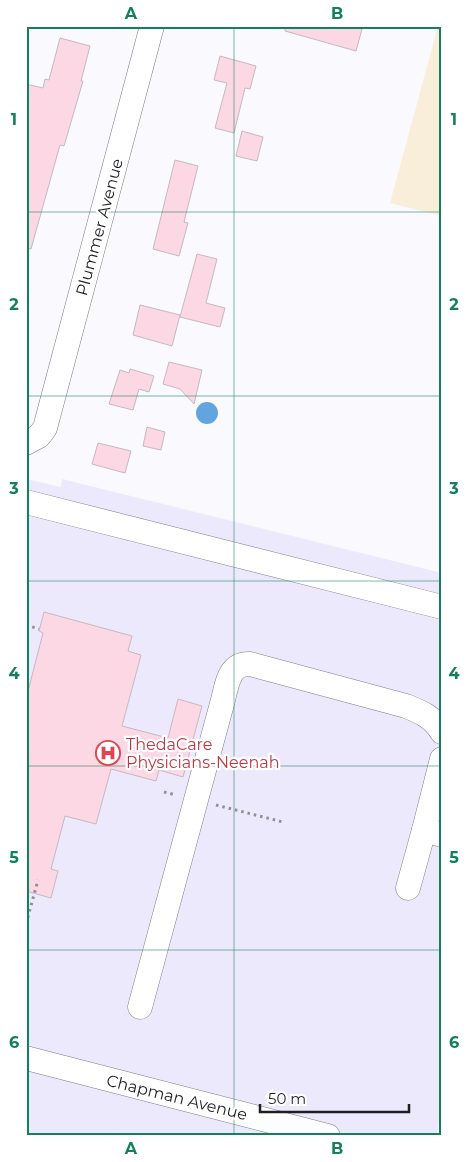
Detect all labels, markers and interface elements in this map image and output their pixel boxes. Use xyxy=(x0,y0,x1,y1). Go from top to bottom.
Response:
text: A xyxy=(124,4,138,23)
text: B xyxy=(331,4,343,23)
text: 1 xyxy=(11,110,17,129)
text: 1 xyxy=(451,110,457,129)
street label: Plummer Avenue xyxy=(72,156,127,298)
text: 2 xyxy=(9,295,19,314)
text: 2 xyxy=(449,295,459,314)
text: 3 xyxy=(8,479,19,498)
text: 3 xyxy=(448,479,459,498)
text: 4 xyxy=(8,664,20,683)
text: 4 xyxy=(448,664,460,683)
place label: ThedaCare Physicians-Neenah xyxy=(126,735,279,772)
hospital icon: ThedaCare Physicians-Neenah xyxy=(95,740,121,766)
text: 5 xyxy=(9,848,19,867)
text: 5 xyxy=(449,848,459,867)
text: 6 xyxy=(9,1033,19,1052)
text: 6 xyxy=(449,1033,459,1052)
street label: Chapman Avenue xyxy=(105,1071,249,1124)
scale bar xyxy=(260,1082,409,1114)
text: 50 m xyxy=(268,1089,306,1108)
text: A xyxy=(124,1139,138,1158)
text: B xyxy=(331,1139,343,1158)

